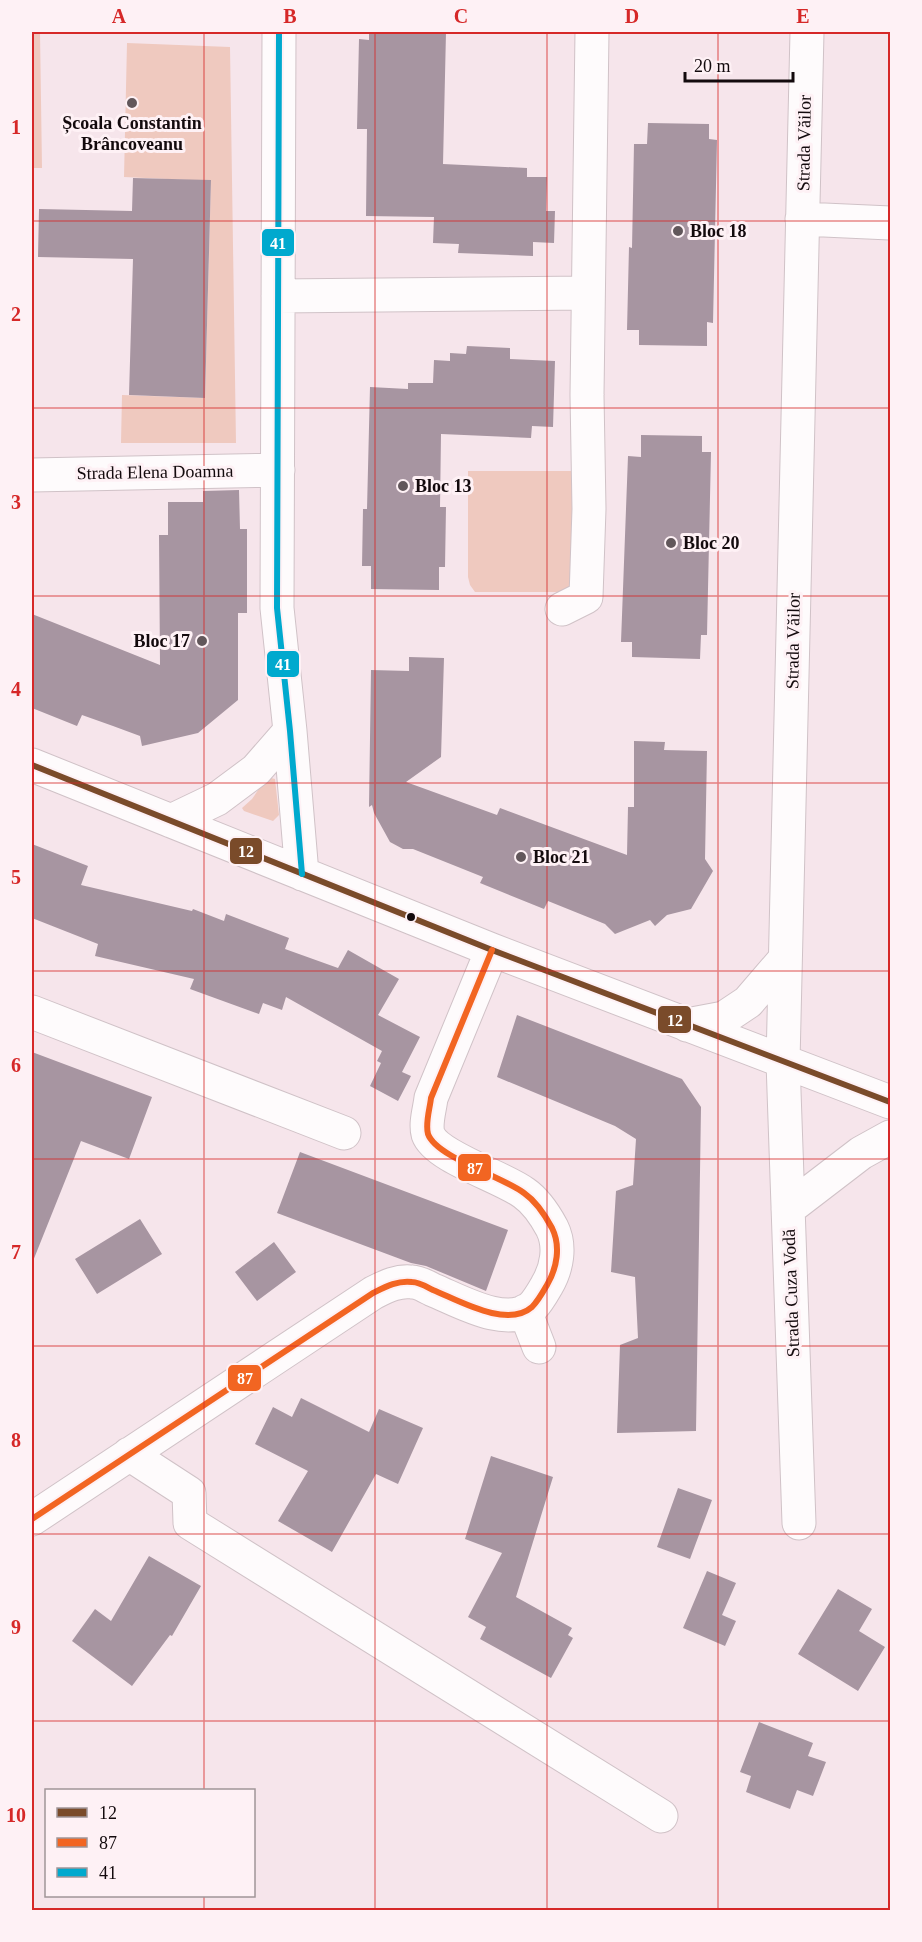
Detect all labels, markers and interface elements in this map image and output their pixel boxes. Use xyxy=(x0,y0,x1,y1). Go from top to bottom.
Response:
text: A xyxy=(112,5,127,27)
text: B xyxy=(283,5,297,27)
text: C xyxy=(454,5,468,27)
text: D xyxy=(625,5,639,27)
text: E xyxy=(796,5,810,27)
scale bar xyxy=(685,45,793,83)
text: 20 m xyxy=(694,56,731,76)
street label: Strada Văilor xyxy=(793,95,815,191)
marker: Școala Constantin Brâncoveanu xyxy=(125,96,139,110)
place label: Școala Constantin Brâncoveanu xyxy=(62,113,202,154)
text: 1 xyxy=(11,116,21,138)
place label: Bloc 18 xyxy=(690,221,747,241)
marker: Bloc 18 xyxy=(671,224,685,238)
line badge: 41 xyxy=(261,228,295,257)
text: 41 xyxy=(270,235,286,252)
text: 2 xyxy=(11,303,21,325)
street label: Strada Elena Doamna xyxy=(76,461,234,483)
place label: Bloc 13 xyxy=(415,476,472,496)
marker: Bloc 13 xyxy=(396,479,410,493)
text: 3 xyxy=(11,491,21,513)
place label: Bloc 20 xyxy=(683,533,740,553)
marker: Bloc 20 xyxy=(664,536,678,550)
street label: Strada Văilor xyxy=(782,593,804,689)
place label: Bloc 17 xyxy=(134,631,190,651)
marker: Bloc 17 xyxy=(195,634,209,648)
line badge: 41 xyxy=(266,650,300,678)
text: 41 xyxy=(275,656,291,673)
text: 4 xyxy=(11,678,21,700)
line badge: 12 xyxy=(229,837,263,865)
text: 12 xyxy=(238,843,254,860)
place label: Bloc 21 xyxy=(533,847,590,867)
marker: Bloc 21 xyxy=(514,850,528,864)
text: 5 xyxy=(11,866,21,888)
unlabelled marker xyxy=(405,911,417,923)
line badge: 12 xyxy=(657,1005,692,1034)
text: 12 xyxy=(667,1012,683,1029)
text: 6 xyxy=(11,1054,21,1076)
line badge: 87 xyxy=(457,1153,492,1182)
text: 87 xyxy=(467,1160,483,1177)
street label: Strada Cuza Vodă xyxy=(779,1229,803,1357)
text: 7 xyxy=(11,1241,21,1263)
line badge: 87 xyxy=(227,1364,262,1392)
text: 87 xyxy=(237,1370,253,1387)
text: 8 xyxy=(11,1429,21,1451)
text: 9 xyxy=(11,1616,21,1638)
legend xyxy=(45,1789,255,1897)
text: 12 xyxy=(99,1803,117,1823)
text: 10 xyxy=(6,1804,26,1826)
text: 87 xyxy=(99,1833,117,1853)
text: 41 xyxy=(99,1863,117,1883)

